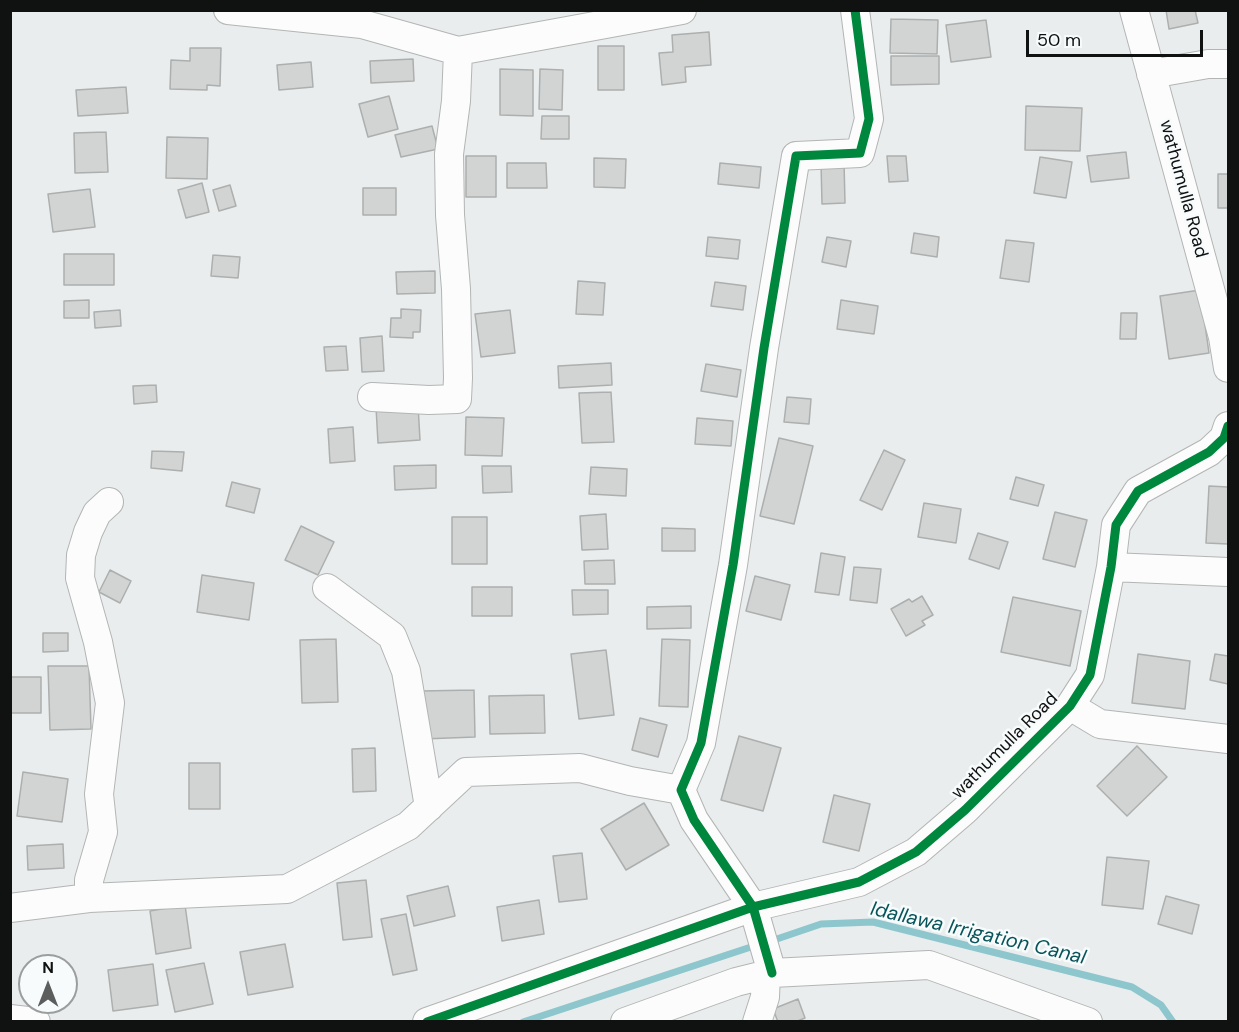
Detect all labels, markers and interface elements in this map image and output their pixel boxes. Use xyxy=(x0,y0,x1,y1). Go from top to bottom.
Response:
scale bar xyxy=(1029,18,1206,56)
text: 50 m xyxy=(1037,28,1081,52)
street label: wathumulla Road xyxy=(1154,118,1212,260)
street label: wathumulla Road xyxy=(947,688,1063,804)
water label: Idallawa Irrigation Canal xyxy=(868,898,1088,970)
north arrow xyxy=(18,954,78,1014)
text: N xyxy=(42,957,54,978)

